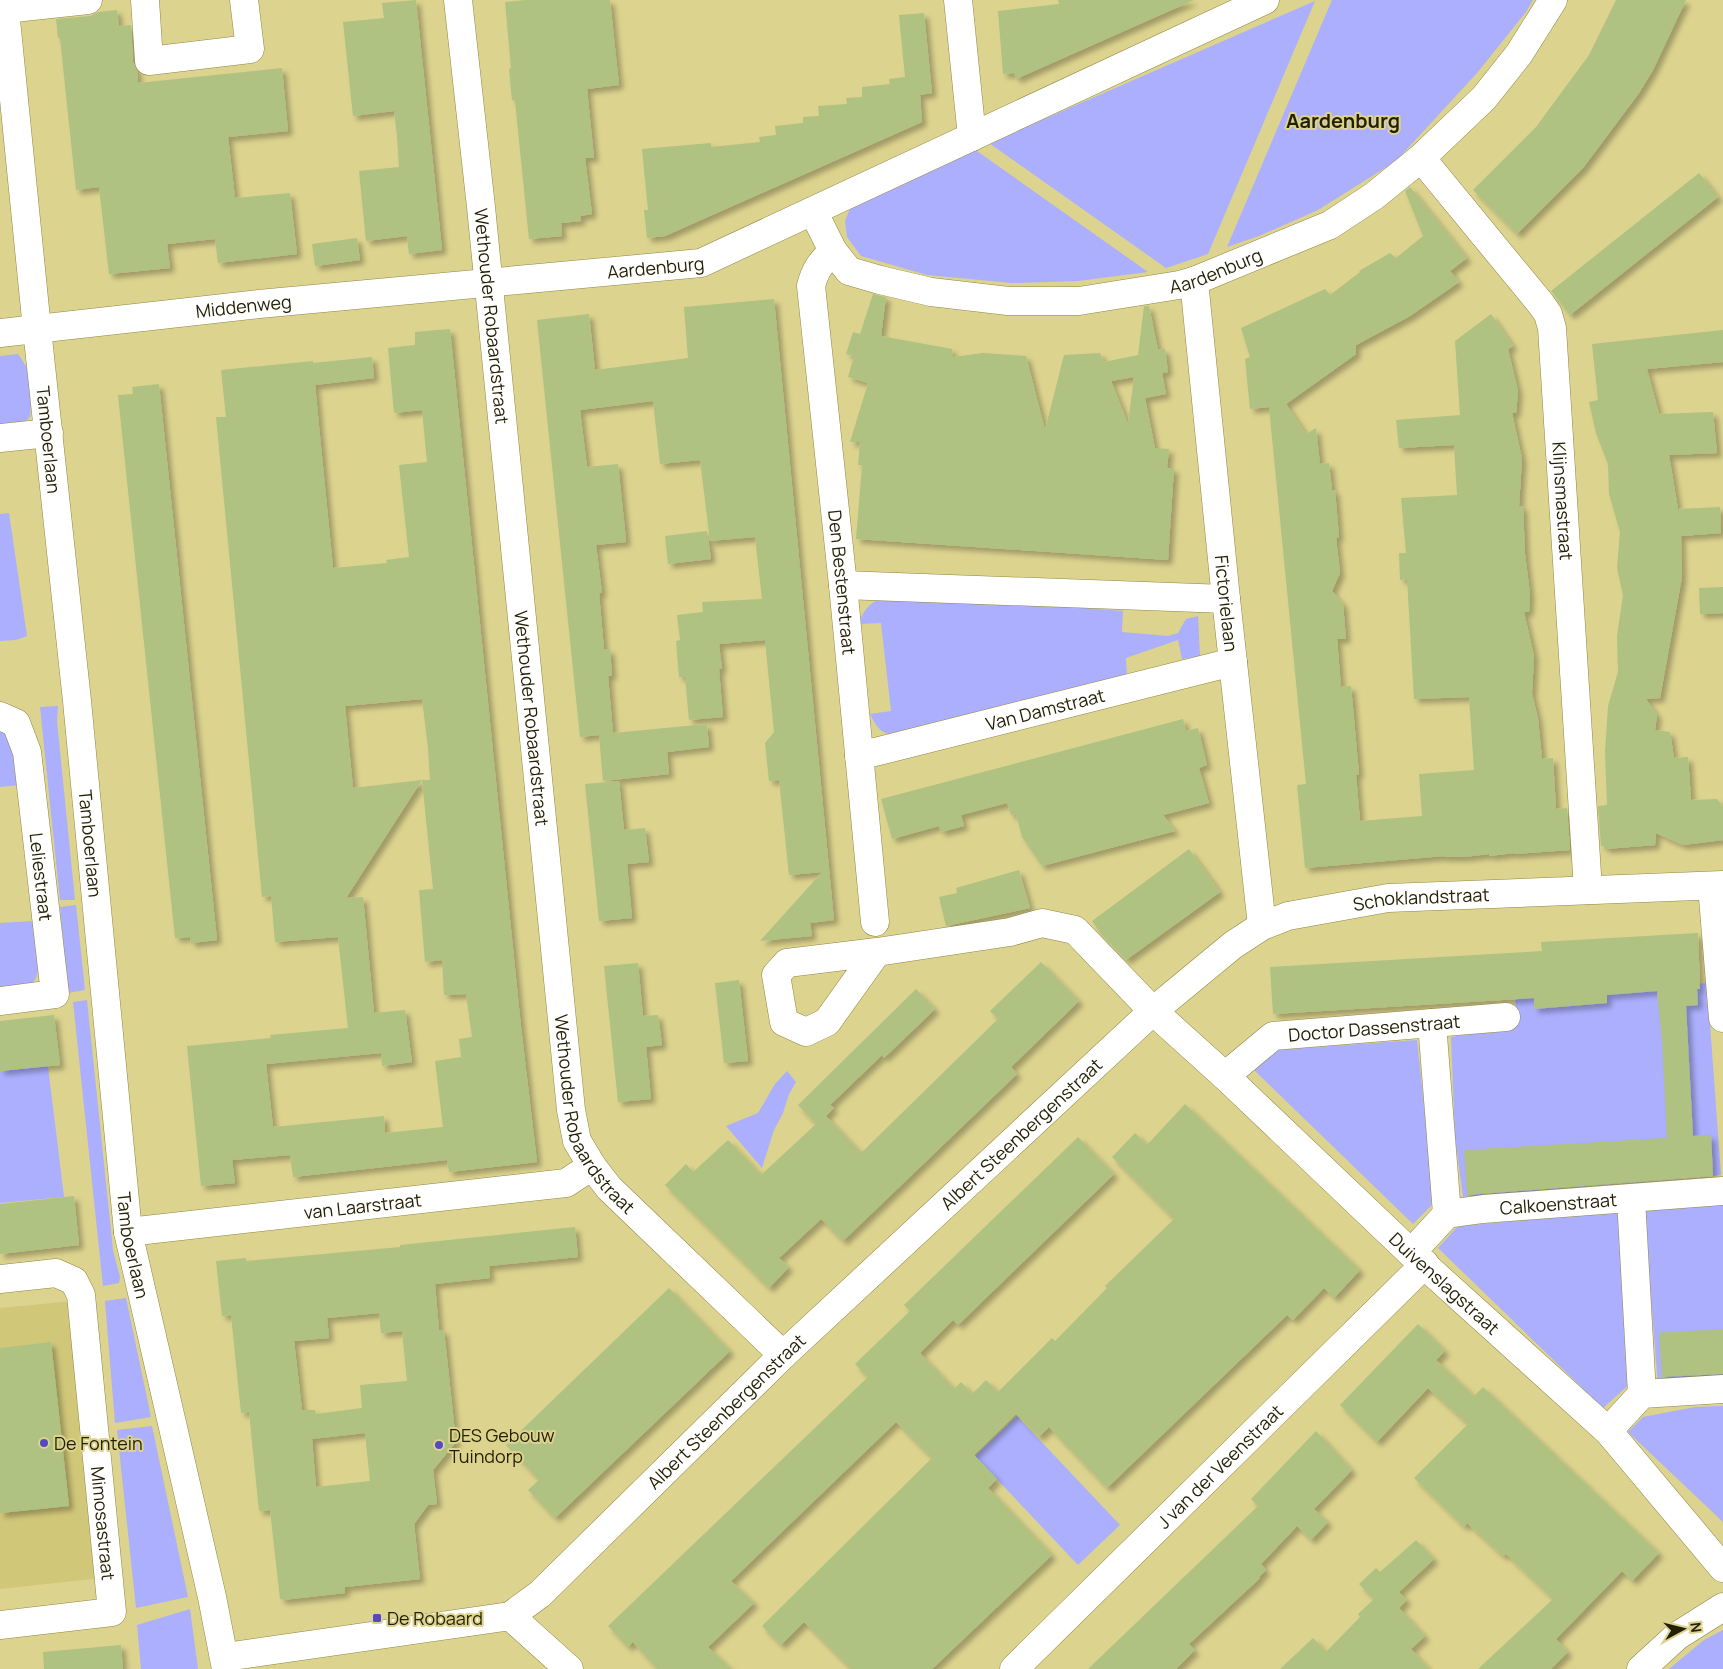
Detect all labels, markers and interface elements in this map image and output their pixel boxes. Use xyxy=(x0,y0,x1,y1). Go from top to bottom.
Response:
district label: Aardenburg xyxy=(1286,107,1400,134)
street label: Wethouder Robaardstraat xyxy=(469,207,515,425)
street label: Aardenburg xyxy=(1168,242,1266,298)
street label: Aardenburg xyxy=(606,251,705,284)
street label: Middenweg xyxy=(194,289,293,323)
street label: Tamboerlaan xyxy=(31,385,67,495)
street label: Klijnsmastraat xyxy=(1547,441,1579,561)
street label: Den Bestenstraat xyxy=(823,509,862,656)
street label: Fictorielaan xyxy=(1210,554,1244,653)
street label: Wethouder Robaardstraat xyxy=(509,609,555,827)
street label: Van Damstraat xyxy=(983,683,1107,736)
street label: Tamboerlaan xyxy=(74,789,108,898)
street label: Leliestraat xyxy=(24,831,58,922)
street label: Schoklandstraat xyxy=(1351,882,1490,916)
street label: Doctor Dassenstraat xyxy=(1287,1009,1461,1047)
street label: Wethouder Robaardstraat xyxy=(550,1013,640,1219)
street label: Albert Steenbergenstraat xyxy=(935,1053,1107,1215)
street label: van Laarstraat xyxy=(302,1187,423,1224)
street label: Calkoenstraat xyxy=(1499,1187,1618,1220)
street label: Tamboerlaan xyxy=(112,1191,155,1301)
street label: Duivenslagstraat xyxy=(1384,1227,1505,1340)
street label: Albert Steenbergenstraat xyxy=(642,1328,810,1494)
street label: J van der Veenstraat xyxy=(1152,1399,1288,1533)
place label: DES Gebouw Tuindorp xyxy=(449,1423,555,1468)
place label: De Fontein xyxy=(54,1431,143,1455)
marker: De Fontein xyxy=(38,1437,50,1449)
marker: DES Gebouw Tuindorp xyxy=(433,1439,445,1451)
street label: Mimosastraat xyxy=(86,1465,121,1581)
north arrow xyxy=(1658,1604,1708,1654)
place label: De Robaard xyxy=(387,1606,483,1630)
marker: De Robaard xyxy=(371,1612,383,1624)
text: N xyxy=(1686,1621,1706,1634)

